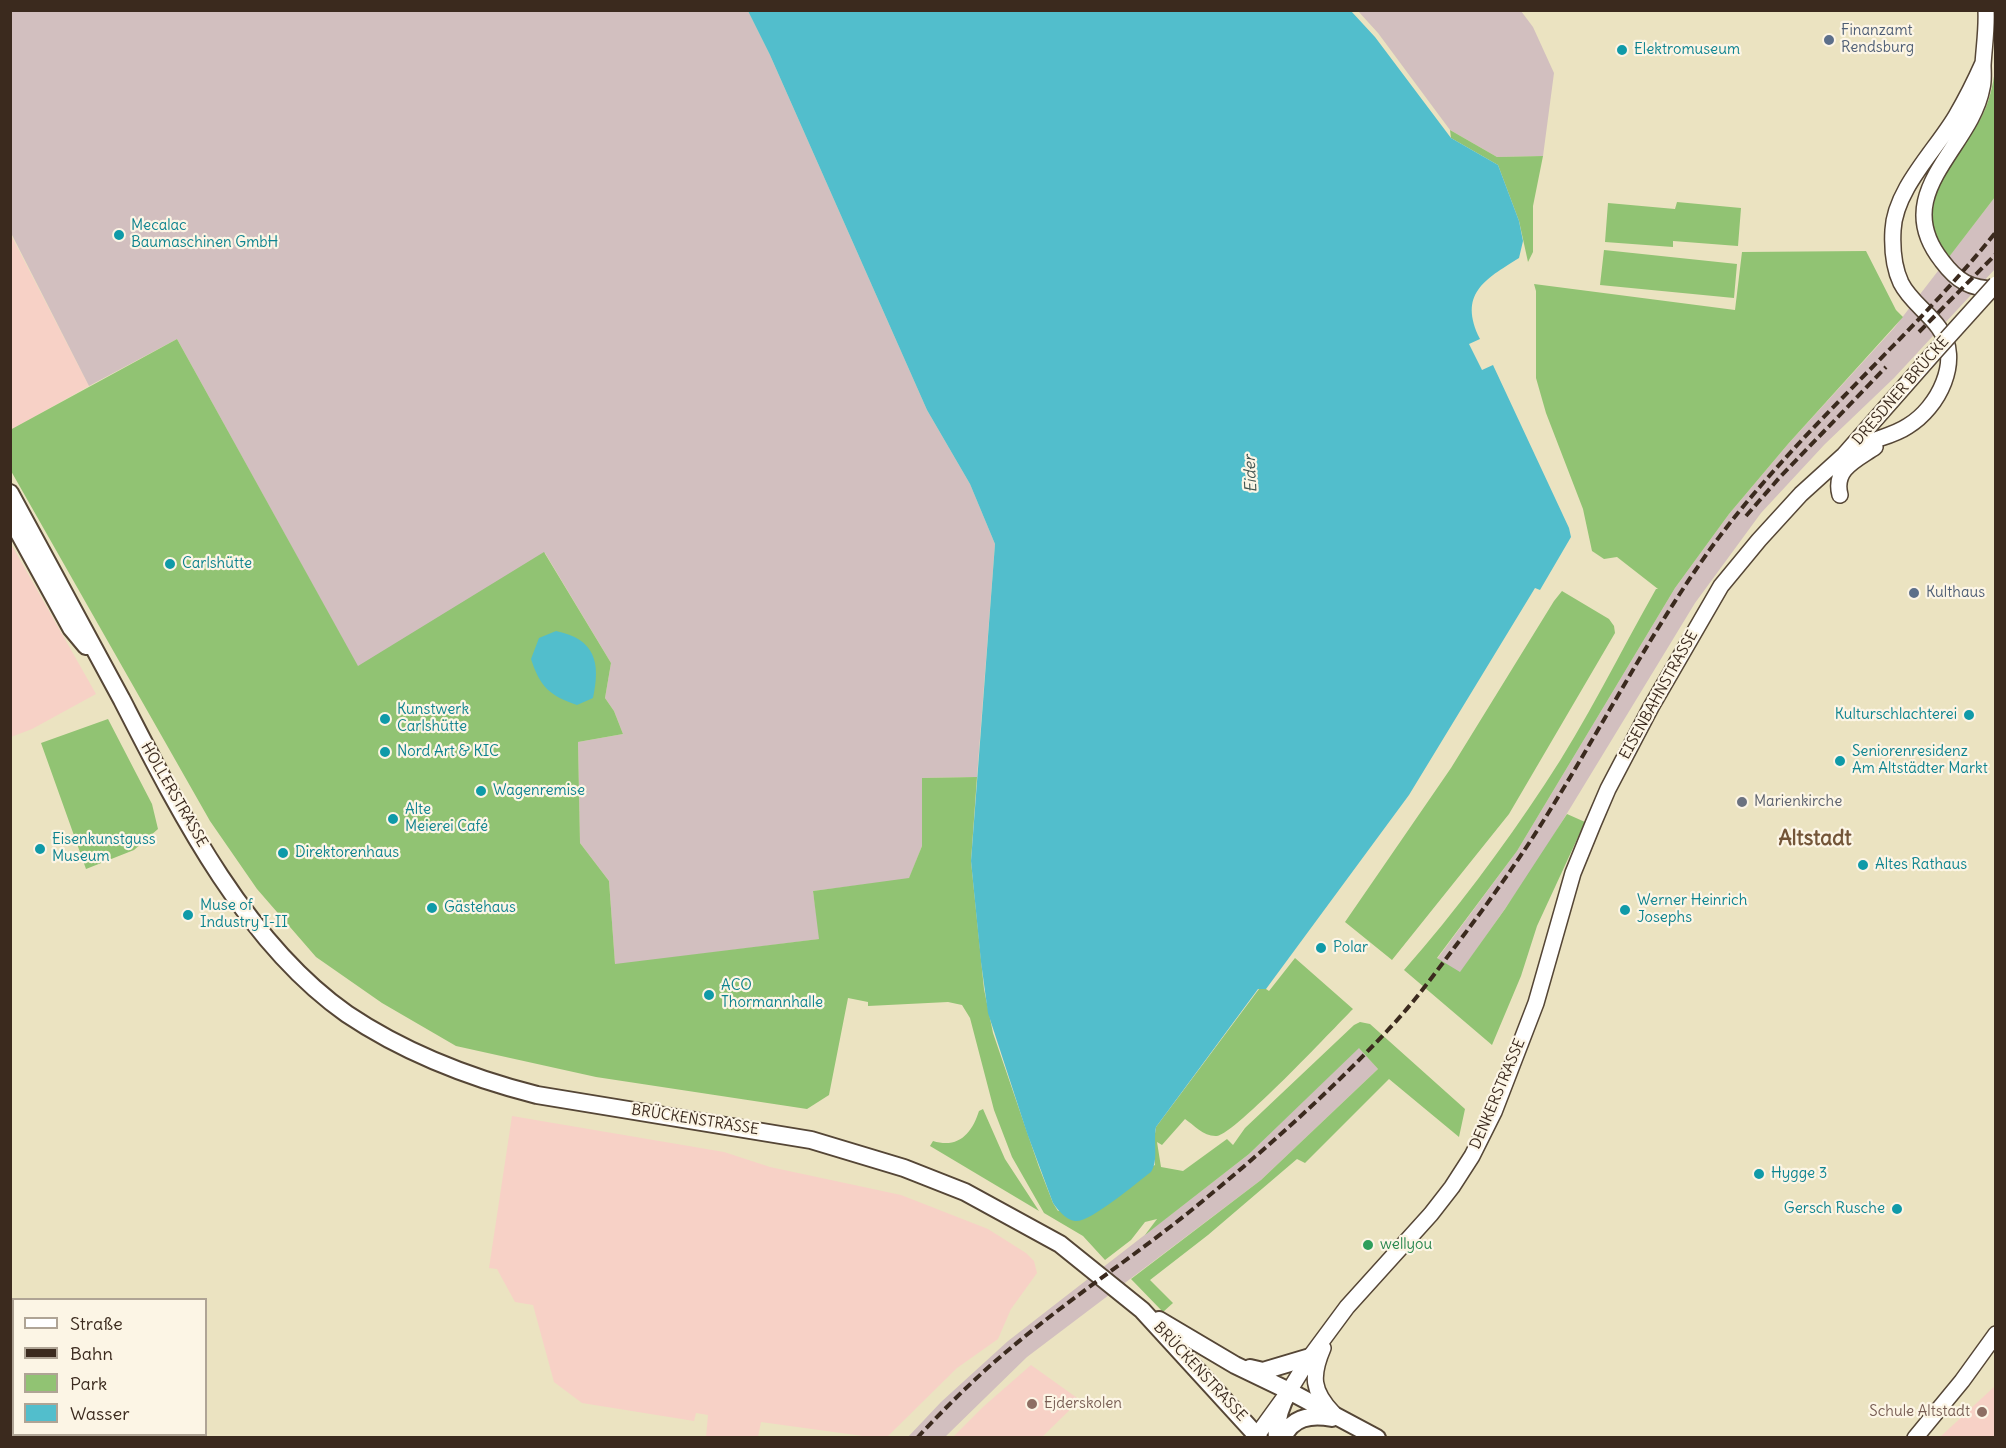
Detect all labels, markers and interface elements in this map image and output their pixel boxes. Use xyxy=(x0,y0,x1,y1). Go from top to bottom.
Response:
place label: Finanzamt Rendsburg xyxy=(1841,22,1914,57)
marker: Finanzamt Rendsburg xyxy=(1822,33,1836,47)
place label: Elektromuseum xyxy=(1634,41,1740,59)
marker: Elektromuseum xyxy=(1615,43,1629,57)
place label: Mecalac Baumaschinen GmbH xyxy=(131,217,278,252)
marker: Mecalac Baumaschinen GmbH xyxy=(112,228,126,242)
street label: DRESDNER BRÜCKE xyxy=(1849,333,1953,449)
water label: Eider xyxy=(1240,455,1262,493)
place label: Carlshütte xyxy=(182,555,252,573)
marker: Carlshütte xyxy=(163,557,177,571)
place label: Kulthaus xyxy=(1926,584,1985,602)
marker: Kulthaus xyxy=(1907,586,1921,600)
street label: EISENBAHNSTRASSE xyxy=(1616,628,1702,762)
place label: Kunstwerk Carlshütte xyxy=(397,701,469,736)
place label: Kulturschlachterei xyxy=(1835,706,1957,724)
marker: Kulturschlachterei xyxy=(1962,708,1976,722)
marker: Kunstwerk Carlshütte xyxy=(378,712,392,726)
street label: HOLLERSTRASSE xyxy=(137,739,211,851)
place label: Nord Art & KIC xyxy=(397,743,499,761)
place label: Seniorenresidenz Am Altstädter Markt xyxy=(1852,743,1988,778)
marker: Nord Art & KIC xyxy=(378,745,392,759)
marker: Seniorenresidenz Am Altstädter Markt xyxy=(1833,754,1847,768)
place label: Wagenremise xyxy=(493,782,585,800)
marker: Wagenremise xyxy=(474,784,488,798)
place label: Marienkirche xyxy=(1754,793,1842,811)
marker: Marienkirche xyxy=(1735,795,1749,809)
place label: Alte Meierei Café xyxy=(405,801,488,836)
marker: Alte Meierei Café xyxy=(386,812,400,826)
district label: Altstadt xyxy=(1778,826,1852,852)
place label: Eisenkunstguss Museum xyxy=(52,831,156,866)
marker: Eisenkunstguss Museum xyxy=(33,842,47,856)
place label: Direktorenhaus xyxy=(295,844,399,862)
marker: Direktorenhaus xyxy=(276,846,290,860)
place label: Altes Rathaus xyxy=(1875,856,1967,874)
marker: Altes Rathaus xyxy=(1856,858,1870,872)
place label: Werner Heinrich Josephs xyxy=(1637,892,1747,927)
place label: Muse of Industry I-II xyxy=(200,897,288,932)
place label: Gästehaus xyxy=(444,899,516,917)
marker: Gästehaus xyxy=(425,901,439,915)
marker: Werner Heinrich Josephs xyxy=(1618,903,1632,917)
marker: Muse of Industry I-II xyxy=(181,908,195,922)
place label: Polar xyxy=(1333,939,1368,957)
marker: Polar xyxy=(1314,941,1328,955)
place label: ACO Thormannhalle xyxy=(721,977,823,1012)
marker: ACO Thormannhalle xyxy=(702,988,716,1002)
street label: DENKERSTRASSE xyxy=(1467,1036,1529,1152)
street label: BRÜCKENSTRASSE xyxy=(630,1101,760,1139)
place label: Hygge 3 xyxy=(1771,1165,1827,1183)
marker: Hygge 3 xyxy=(1752,1167,1766,1181)
place label: Gersch Rusche xyxy=(1784,1200,1885,1218)
marker: Gersch Rusche xyxy=(1890,1202,1904,1216)
place label: wellyou xyxy=(1380,1236,1432,1254)
marker: wellyou xyxy=(1361,1238,1375,1252)
legend xyxy=(12,1298,207,1436)
text: Straße xyxy=(70,1312,123,1335)
street label: BRÜCKENSTRASSE xyxy=(1150,1319,1250,1425)
text: Bahn xyxy=(70,1342,113,1365)
text: Park xyxy=(70,1372,107,1395)
place label: Ejderskolen xyxy=(1044,1395,1122,1413)
marker: Ejderskolen xyxy=(1025,1397,1039,1411)
text: Wasser xyxy=(70,1402,129,1425)
place label: Schule Altstadt xyxy=(1869,1403,1970,1421)
marker: Schule Altstadt xyxy=(1975,1405,1989,1419)

